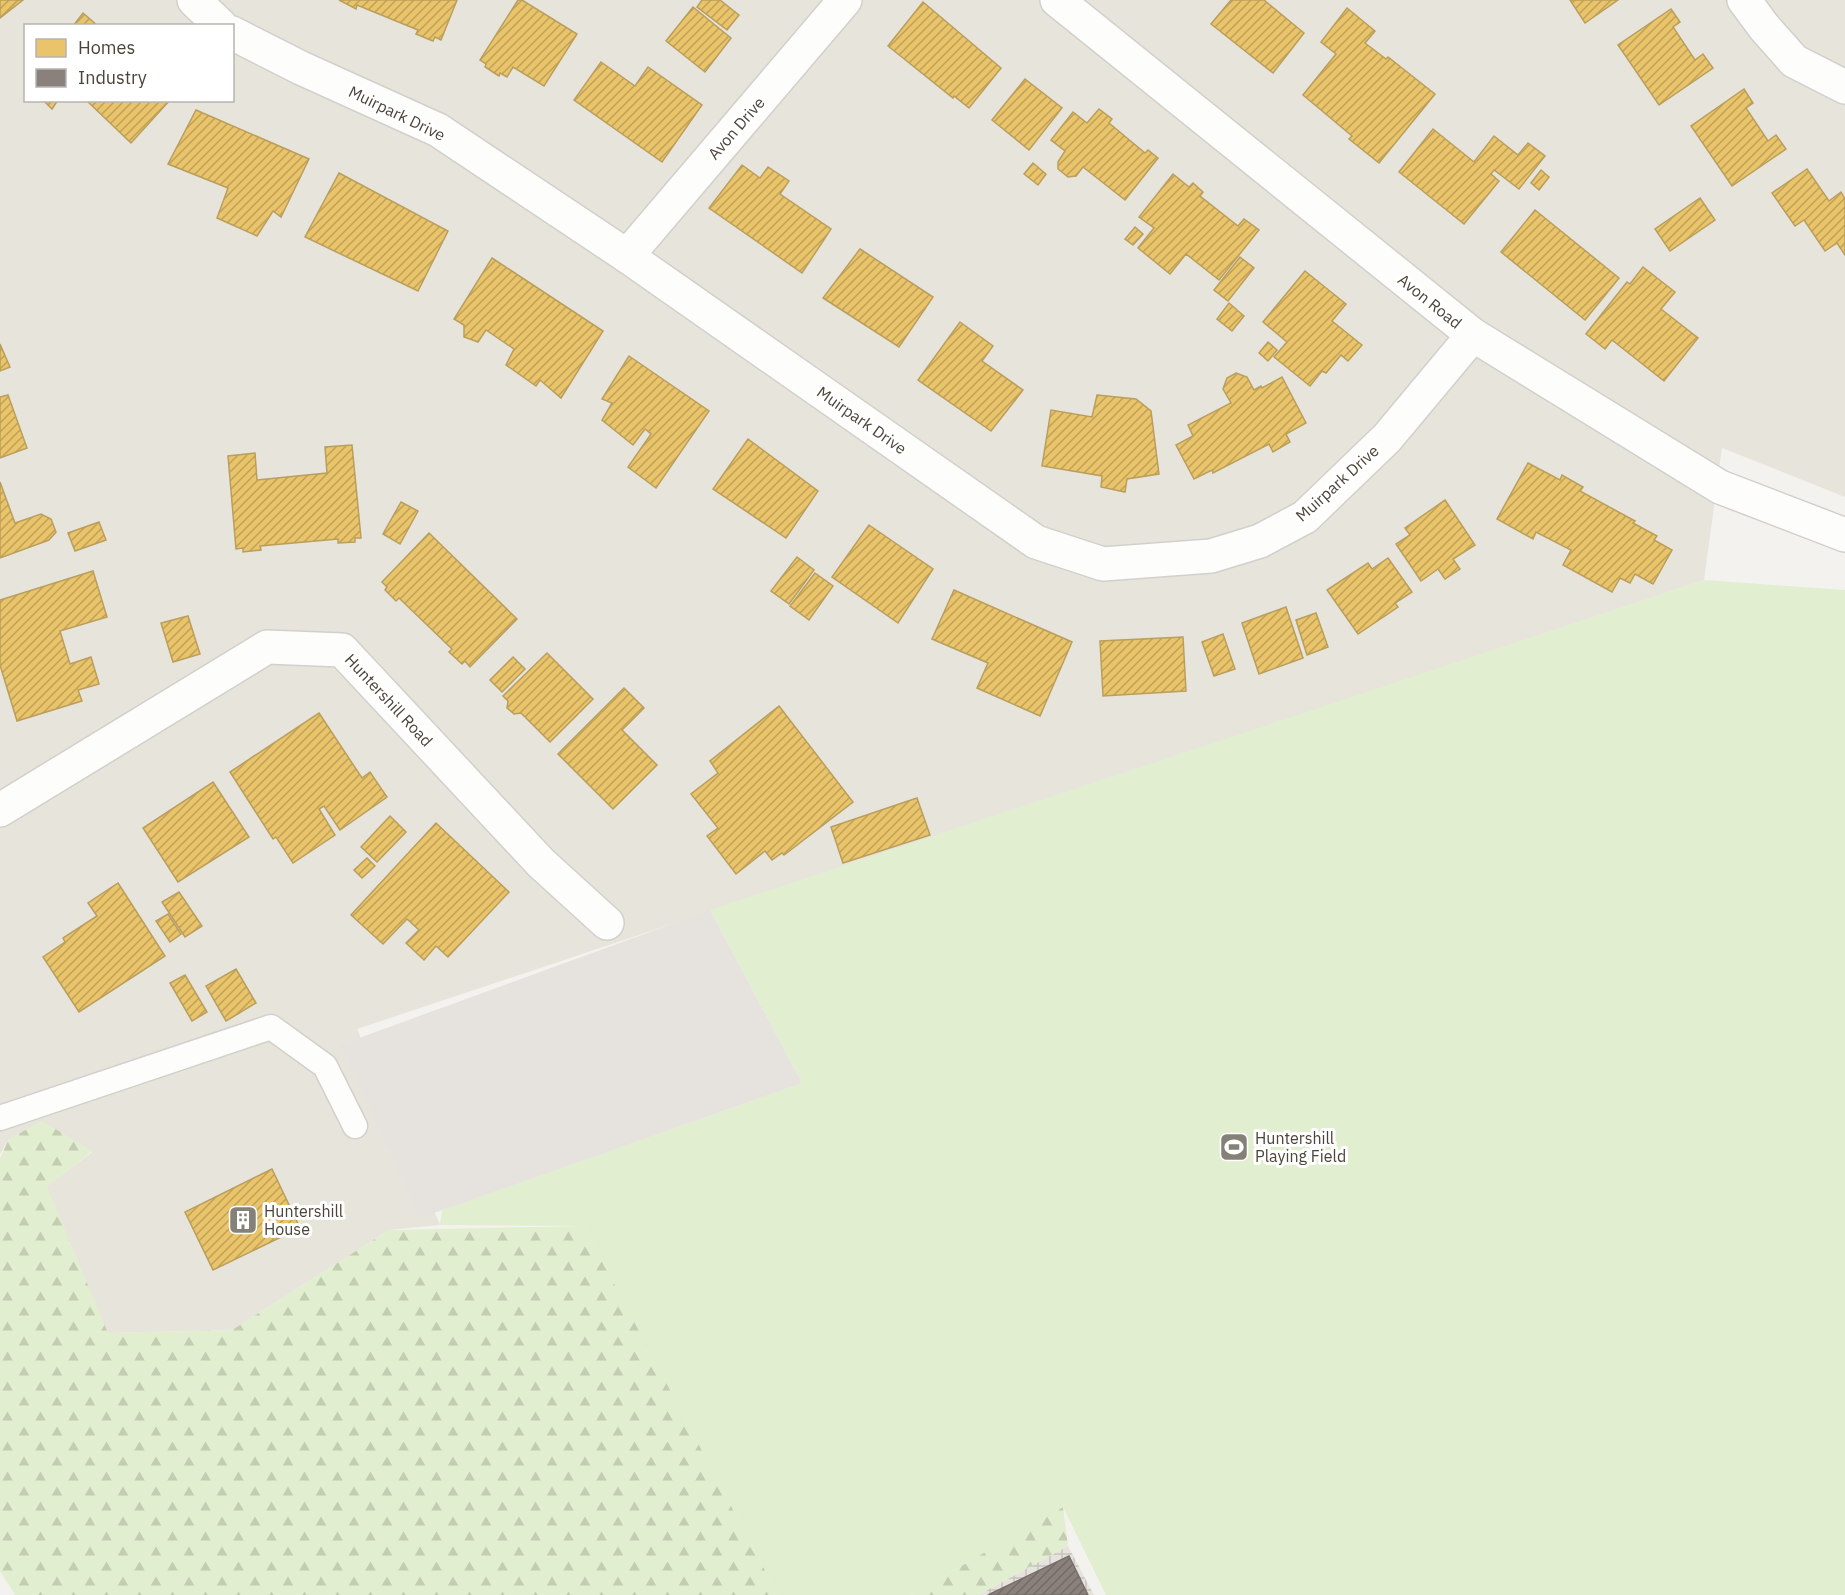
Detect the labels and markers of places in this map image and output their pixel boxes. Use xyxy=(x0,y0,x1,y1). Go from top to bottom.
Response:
place label: Huntershill Playing Field xyxy=(1255,1128,1346,1166)
sports icon: Huntershill Playing Field xyxy=(1218,1131,1250,1163)
place label: Huntershill House xyxy=(264,1201,343,1239)
building icon: Huntershill House xyxy=(227,1204,259,1236)

